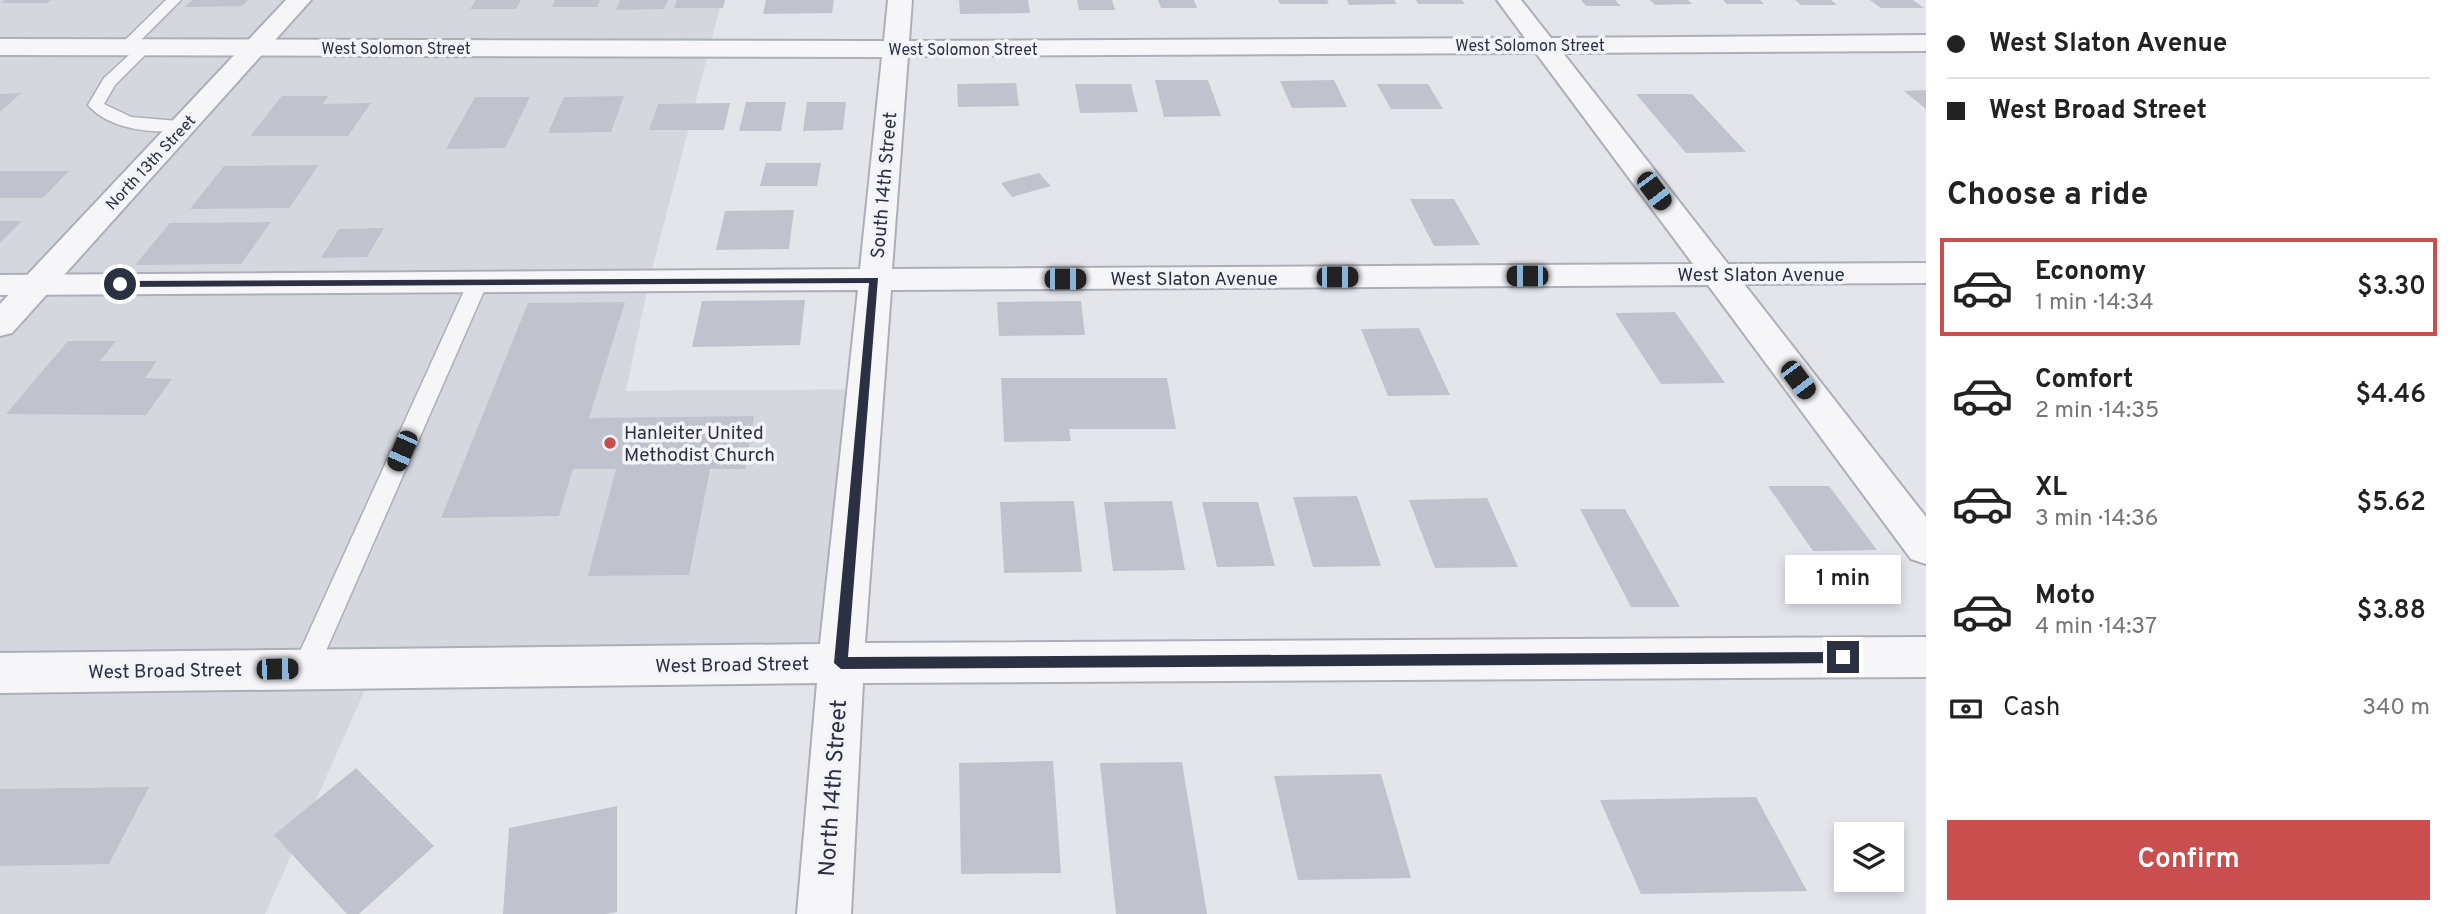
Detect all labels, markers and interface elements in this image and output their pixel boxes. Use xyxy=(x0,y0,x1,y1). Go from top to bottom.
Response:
text: West Slaton Avenue xyxy=(1989,28,2227,61)
street label: West Solomon Street xyxy=(1455,37,1605,57)
street label: West Solomon Street xyxy=(321,40,471,60)
street label: West Solomon Street xyxy=(888,41,1038,61)
text: West Broad Street xyxy=(1989,95,2207,128)
street label: South 14th Street xyxy=(867,111,903,259)
street label: North 13th Street xyxy=(102,112,201,215)
car xyxy=(1633,168,1676,214)
text: Choose a ride xyxy=(1947,176,2148,216)
icon: car xyxy=(1951,256,2014,319)
text: Economy xyxy=(2035,256,2146,289)
street label: West Slaton Avenue xyxy=(1677,264,1845,288)
car xyxy=(1507,266,1549,287)
car xyxy=(1317,267,1359,288)
route start xyxy=(104,268,136,300)
street label: West Slaton Avenue xyxy=(1110,268,1278,292)
car xyxy=(1045,269,1087,290)
text: $3.30 xyxy=(2357,271,2426,304)
text: 1 min · 14:34 xyxy=(2035,289,2154,318)
car xyxy=(1777,357,1820,403)
icon: car xyxy=(1951,364,2014,427)
text: Comfort xyxy=(2035,364,2133,397)
text: $4.46 xyxy=(2355,379,2426,412)
text: 2 min · 14:35 xyxy=(2035,397,2159,426)
place label: Hanleiter United Methodist Church xyxy=(624,422,775,468)
car xyxy=(384,428,421,474)
marker: Hanleiter United Methodist Church xyxy=(602,435,618,451)
icon: car xyxy=(1951,472,2014,535)
text: XL xyxy=(2035,472,2067,505)
text: $5.62 xyxy=(2357,487,2426,520)
text: 3 min · 14:36 xyxy=(2035,505,2159,534)
callout: 1 min xyxy=(1785,556,1901,604)
text: 1 min xyxy=(1816,565,1870,594)
icon: car xyxy=(1951,580,2014,643)
text: Moto xyxy=(2035,580,2095,613)
text: $3.88 xyxy=(2357,595,2426,628)
text: 4 min · 14:37 xyxy=(2035,613,2157,642)
route end xyxy=(1827,641,1859,673)
street label: West Broad Street xyxy=(655,653,809,679)
car xyxy=(256,658,299,680)
street label: West Broad Street xyxy=(88,659,242,685)
icon: cash xyxy=(1947,690,1985,728)
text: Cash xyxy=(2003,692,2060,725)
text: 340 m xyxy=(2362,694,2430,723)
street label: North 14th Street xyxy=(814,699,855,878)
button: Confirm xyxy=(1947,820,2430,900)
map controls xyxy=(1834,822,1904,892)
button: layers xyxy=(1834,822,1904,892)

